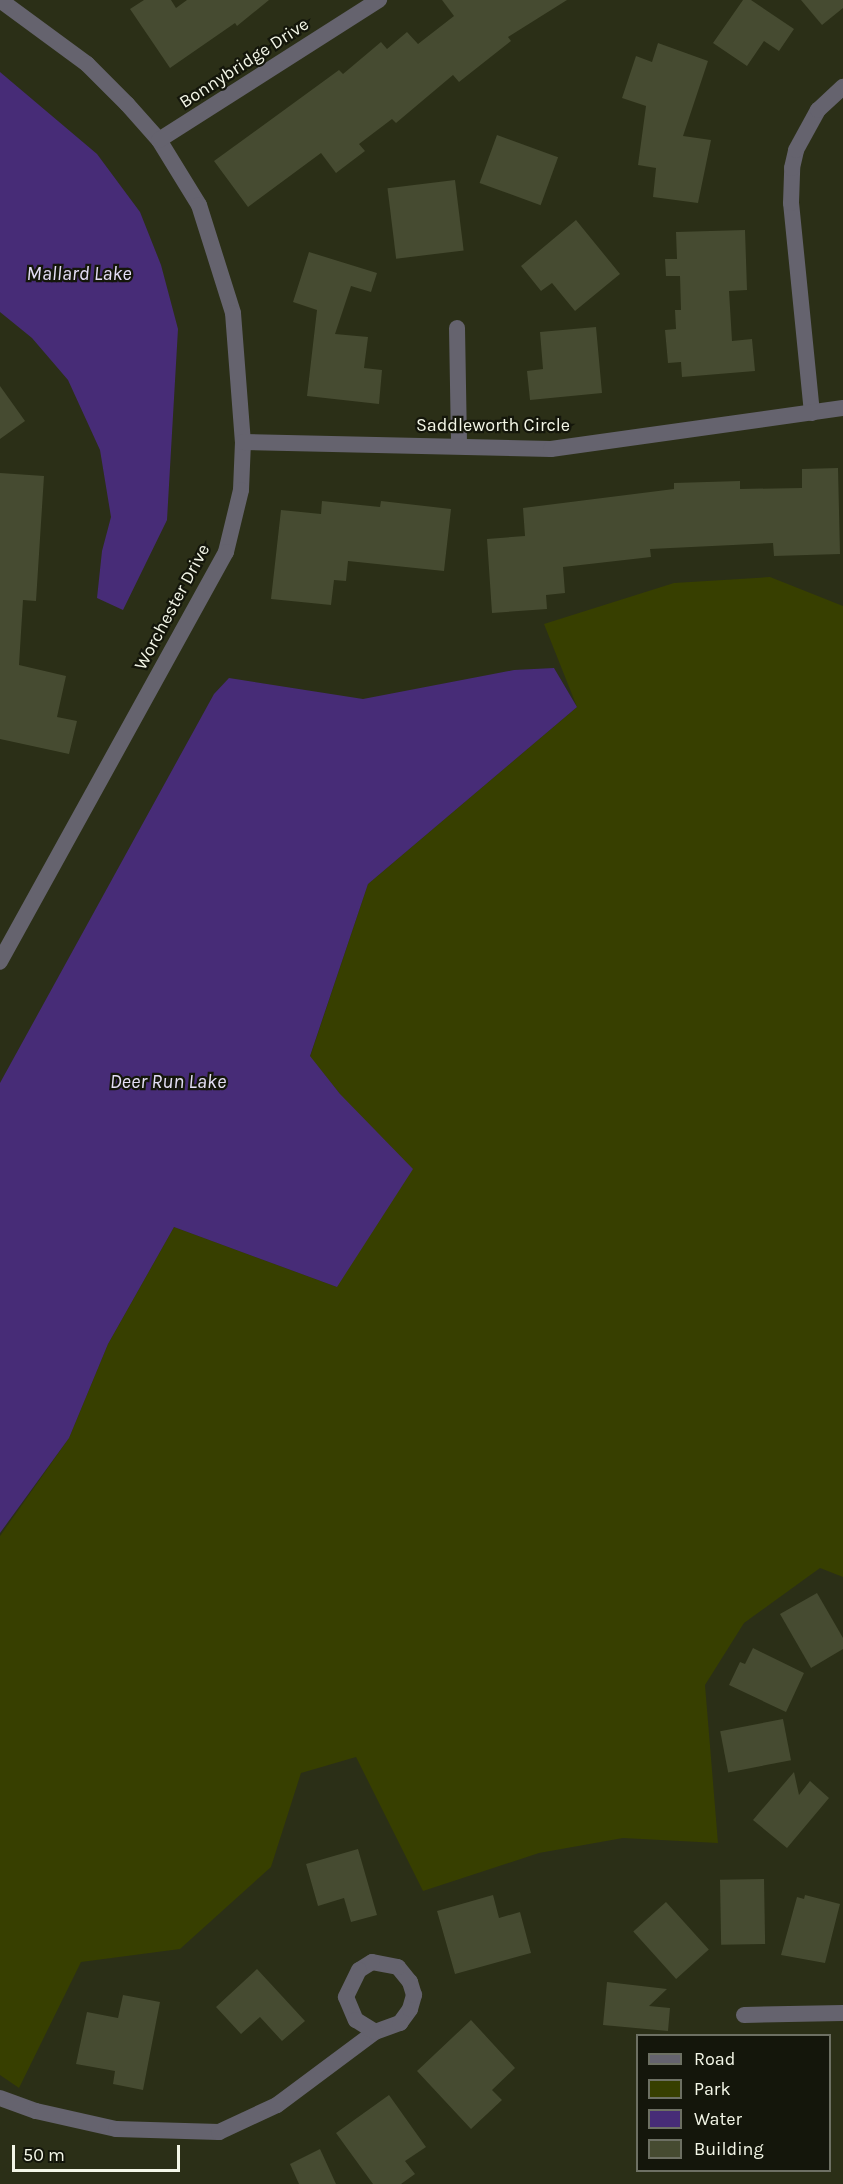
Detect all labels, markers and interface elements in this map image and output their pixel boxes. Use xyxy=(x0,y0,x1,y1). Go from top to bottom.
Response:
street label: Bonnybridge Drive xyxy=(175,13,313,113)
water label: Mallard Lake xyxy=(26,261,132,285)
street label: Saddleworth Circle xyxy=(416,414,570,436)
street label: Worchester Drive xyxy=(130,540,214,674)
water label: Deer Run Lake xyxy=(110,1069,226,1093)
legend xyxy=(636,2034,831,2172)
text: Road xyxy=(694,2048,735,2070)
text: Park xyxy=(694,2078,731,2100)
text: Water xyxy=(694,2108,742,2130)
scale bar xyxy=(15,2133,183,2171)
text: Building xyxy=(694,2138,764,2160)
text: 50 m xyxy=(23,2144,65,2166)

